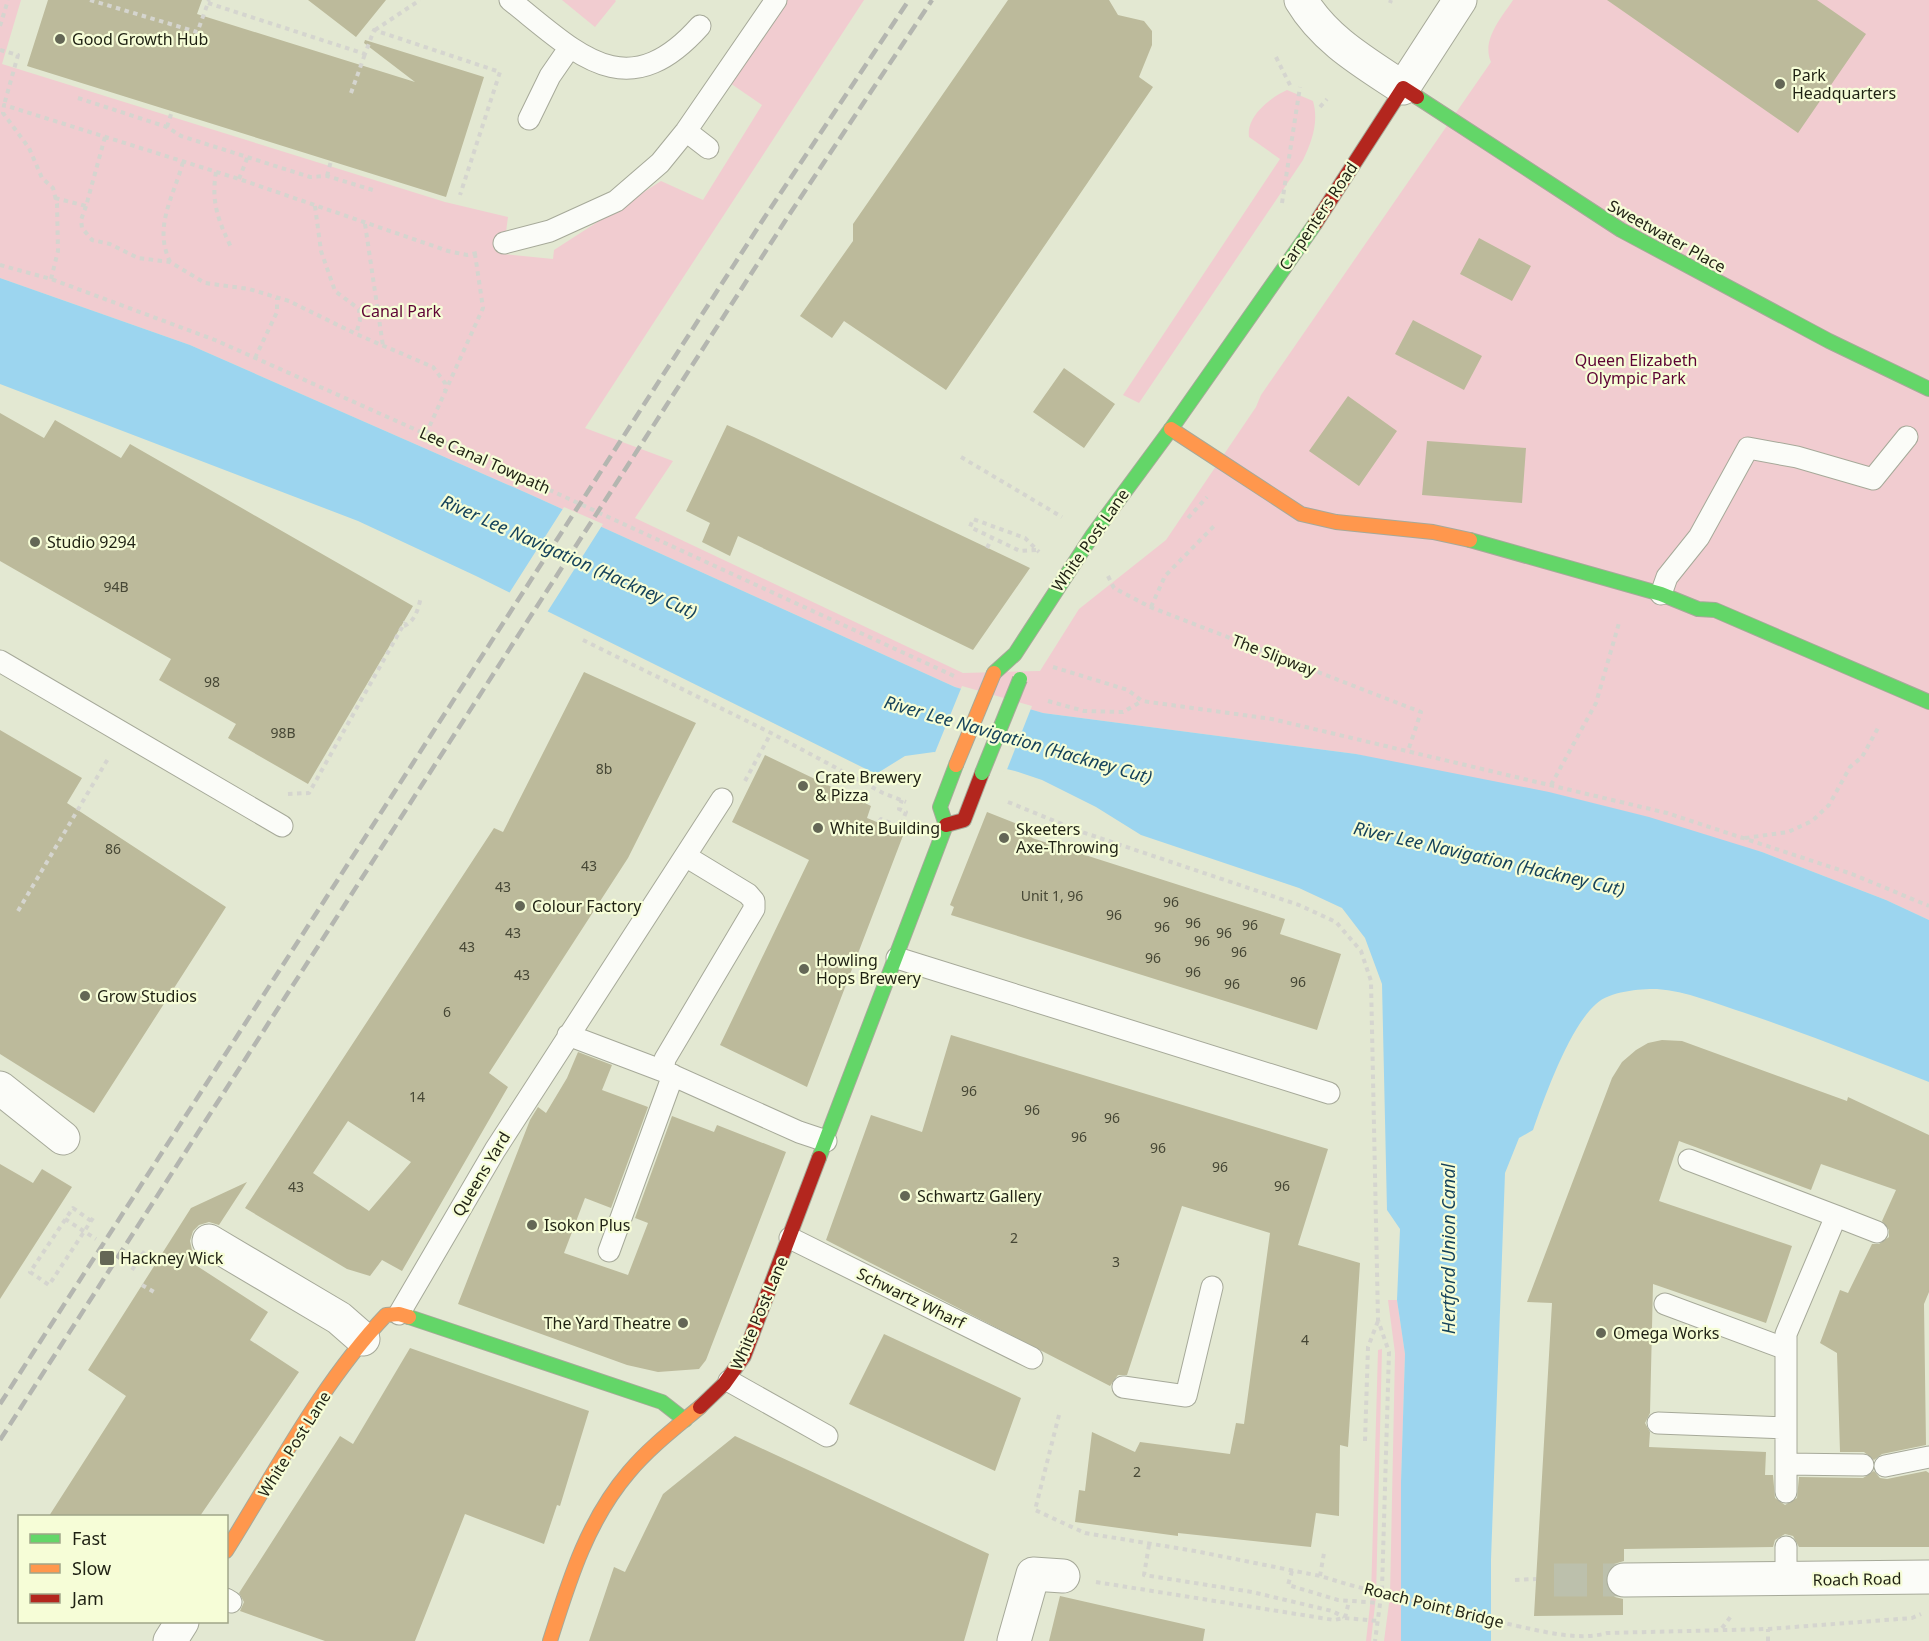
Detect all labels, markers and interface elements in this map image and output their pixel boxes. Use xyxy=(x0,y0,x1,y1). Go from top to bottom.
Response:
place label: Good Growth Hub xyxy=(72,28,208,50)
marker: Good Growth Hub xyxy=(53,32,67,46)
place label: Park Headquarters xyxy=(1792,64,1896,104)
marker: Park Headquarters xyxy=(1773,77,1787,91)
street label: Carpenters Road xyxy=(1274,158,1362,274)
street label: Sweetwater Place xyxy=(1604,194,1730,278)
park label: Canal Park xyxy=(361,300,441,322)
park label: Queen Elizabeth Olympic Park xyxy=(1575,349,1697,389)
street label: Lee Canal Towpath xyxy=(416,421,554,499)
street label: White Post Lane xyxy=(1046,484,1134,596)
water label: River Lee Navigation (Hackney Cut) xyxy=(438,489,701,623)
place label: Studio 9294 xyxy=(47,531,136,553)
marker: Studio 9294 xyxy=(28,535,42,549)
house number: 94B xyxy=(103,577,129,596)
street label: The Slipway xyxy=(1229,629,1320,681)
house number: 98 xyxy=(204,672,220,691)
water label: River Lee Navigation (Hackney Cut) xyxy=(882,689,1155,789)
house number: 98B xyxy=(270,723,296,742)
house number: 8b xyxy=(596,759,612,778)
place label: Crate Brewery & Pizza xyxy=(815,766,922,806)
marker: Crate Brewery & Pizza xyxy=(796,779,810,793)
water label: River Lee Navigation (Hackney Cut) xyxy=(1351,815,1627,901)
place label: White Building xyxy=(830,817,940,839)
place label: Skeeters Axe-Throwing xyxy=(1016,818,1119,858)
marker: White Building xyxy=(811,821,825,835)
marker: Skeeters Axe-Throwing xyxy=(997,831,1011,845)
house number: 86 xyxy=(105,839,121,858)
house number: 43 xyxy=(581,856,597,875)
house number: 43 xyxy=(495,877,511,896)
house number: Unit 1, 96 xyxy=(1021,886,1083,905)
house number: 96 xyxy=(1163,892,1179,911)
place label: Colour Factory xyxy=(532,895,642,917)
marker: Colour Factory xyxy=(513,899,527,913)
house number: 96 xyxy=(1106,905,1122,924)
house number: 96 xyxy=(1185,913,1201,932)
house number: 96 xyxy=(1242,915,1258,934)
house number: 96 xyxy=(1154,917,1170,936)
house number: 43 xyxy=(505,923,521,942)
house number: 96 xyxy=(1216,923,1232,942)
house number: 96 xyxy=(1194,931,1210,950)
house number: 43 xyxy=(459,937,475,956)
house number: 96 xyxy=(1231,942,1247,961)
house number: 96 xyxy=(1145,948,1161,967)
place label: Howling Hops Brewery xyxy=(816,949,922,989)
marker: Howling Hops Brewery xyxy=(797,962,811,976)
house number: 96 xyxy=(1185,962,1201,981)
house number: 43 xyxy=(514,965,530,984)
house number: 96 xyxy=(1290,972,1306,991)
house number: 96 xyxy=(1224,974,1240,993)
place label: Grow Studios xyxy=(97,985,197,1007)
marker: Grow Studios xyxy=(78,989,92,1003)
house number: 6 xyxy=(443,1002,451,1021)
house number: 96 xyxy=(961,1081,977,1100)
house number: 14 xyxy=(409,1087,425,1106)
house number: 96 xyxy=(1024,1100,1040,1119)
house number: 96 xyxy=(1104,1108,1120,1127)
street label: Queens Yard xyxy=(447,1127,515,1221)
house number: 96 xyxy=(1071,1127,1087,1146)
house number: 96 xyxy=(1150,1138,1166,1157)
house number: 96 xyxy=(1212,1157,1228,1176)
water label: Hertford Union Canal xyxy=(1436,1163,1460,1334)
house number: 96 xyxy=(1274,1176,1290,1195)
house number: 43 xyxy=(288,1177,304,1196)
place label: Schwartz Gallery xyxy=(917,1185,1042,1207)
marker: Schwartz Gallery xyxy=(898,1189,912,1203)
place label: Isokon Plus xyxy=(544,1214,630,1236)
marker: Isokon Plus xyxy=(525,1218,539,1232)
house number: 2 xyxy=(1010,1228,1018,1247)
place label: Hackney Wick xyxy=(120,1247,224,1269)
marker: Hackney Wick xyxy=(98,1249,116,1267)
house number: 3 xyxy=(1112,1252,1120,1271)
street label: White Post Lane xyxy=(725,1253,793,1373)
street label: Schwartz Wharf xyxy=(853,1262,970,1334)
place label: The Yard Theatre xyxy=(544,1312,671,1334)
marker: The Yard Theatre xyxy=(676,1316,690,1330)
place label: Omega Works xyxy=(1613,1322,1720,1344)
marker: Omega Works xyxy=(1594,1326,1608,1340)
house number: 4 xyxy=(1301,1330,1309,1349)
street label: White Post Lane xyxy=(253,1387,335,1501)
house number: 2 xyxy=(1133,1462,1141,1481)
legend xyxy=(18,1515,228,1623)
text: Fast xyxy=(72,1526,107,1550)
text: Slow xyxy=(72,1556,111,1580)
street label: Roach Road xyxy=(1812,1567,1902,1591)
street label: Roach Point Bridge xyxy=(1362,1577,1506,1633)
text: Jam xyxy=(70,1586,104,1610)

